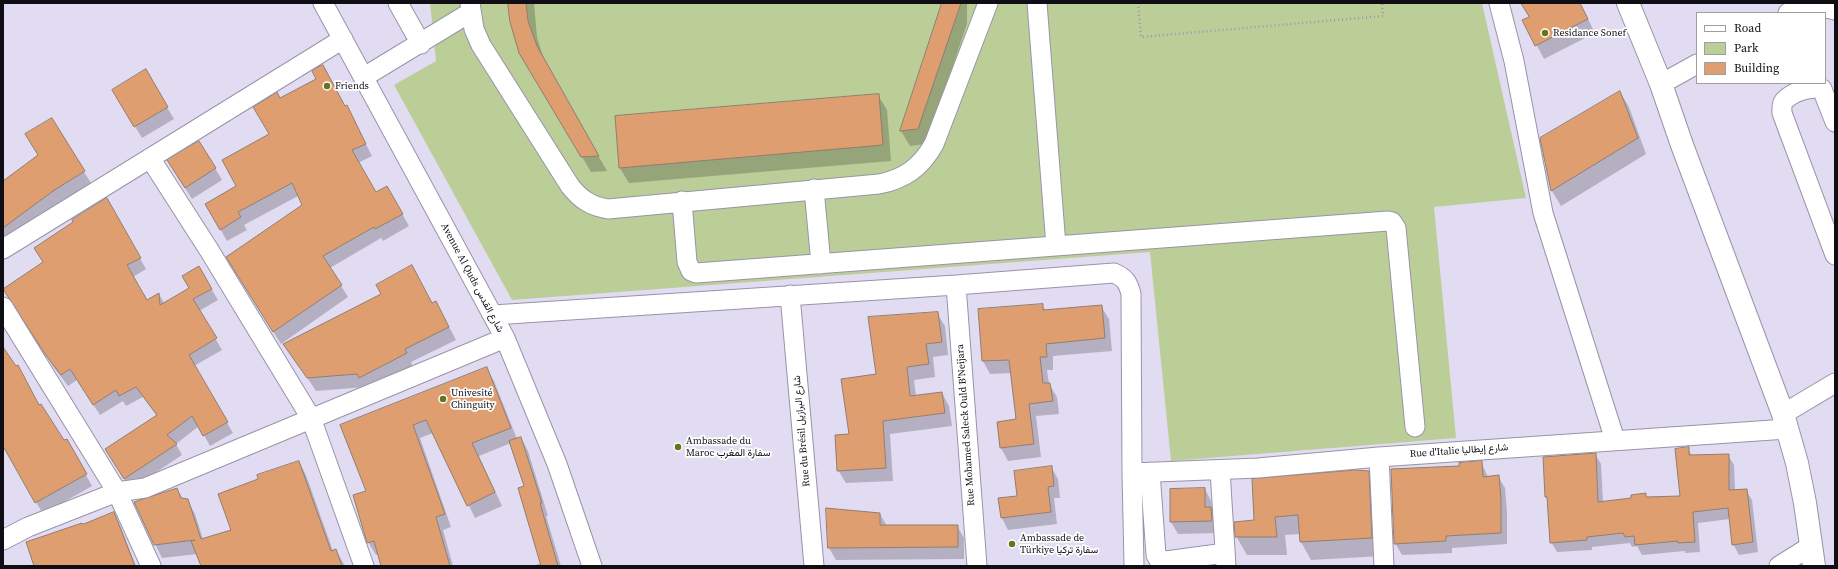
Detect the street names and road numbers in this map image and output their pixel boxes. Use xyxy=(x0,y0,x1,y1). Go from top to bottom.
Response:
street label: Avenue Al Quds شارع القدس xyxy=(438,221,506,335)
street label: Rue Mohamed Saleck Ould B'Neijara xyxy=(954,344,978,506)
street label: Rue du Brésil شارع البرازيل xyxy=(791,375,813,487)
street label: Rue d'Italie شارع إيطاليا xyxy=(1409,442,1509,460)

